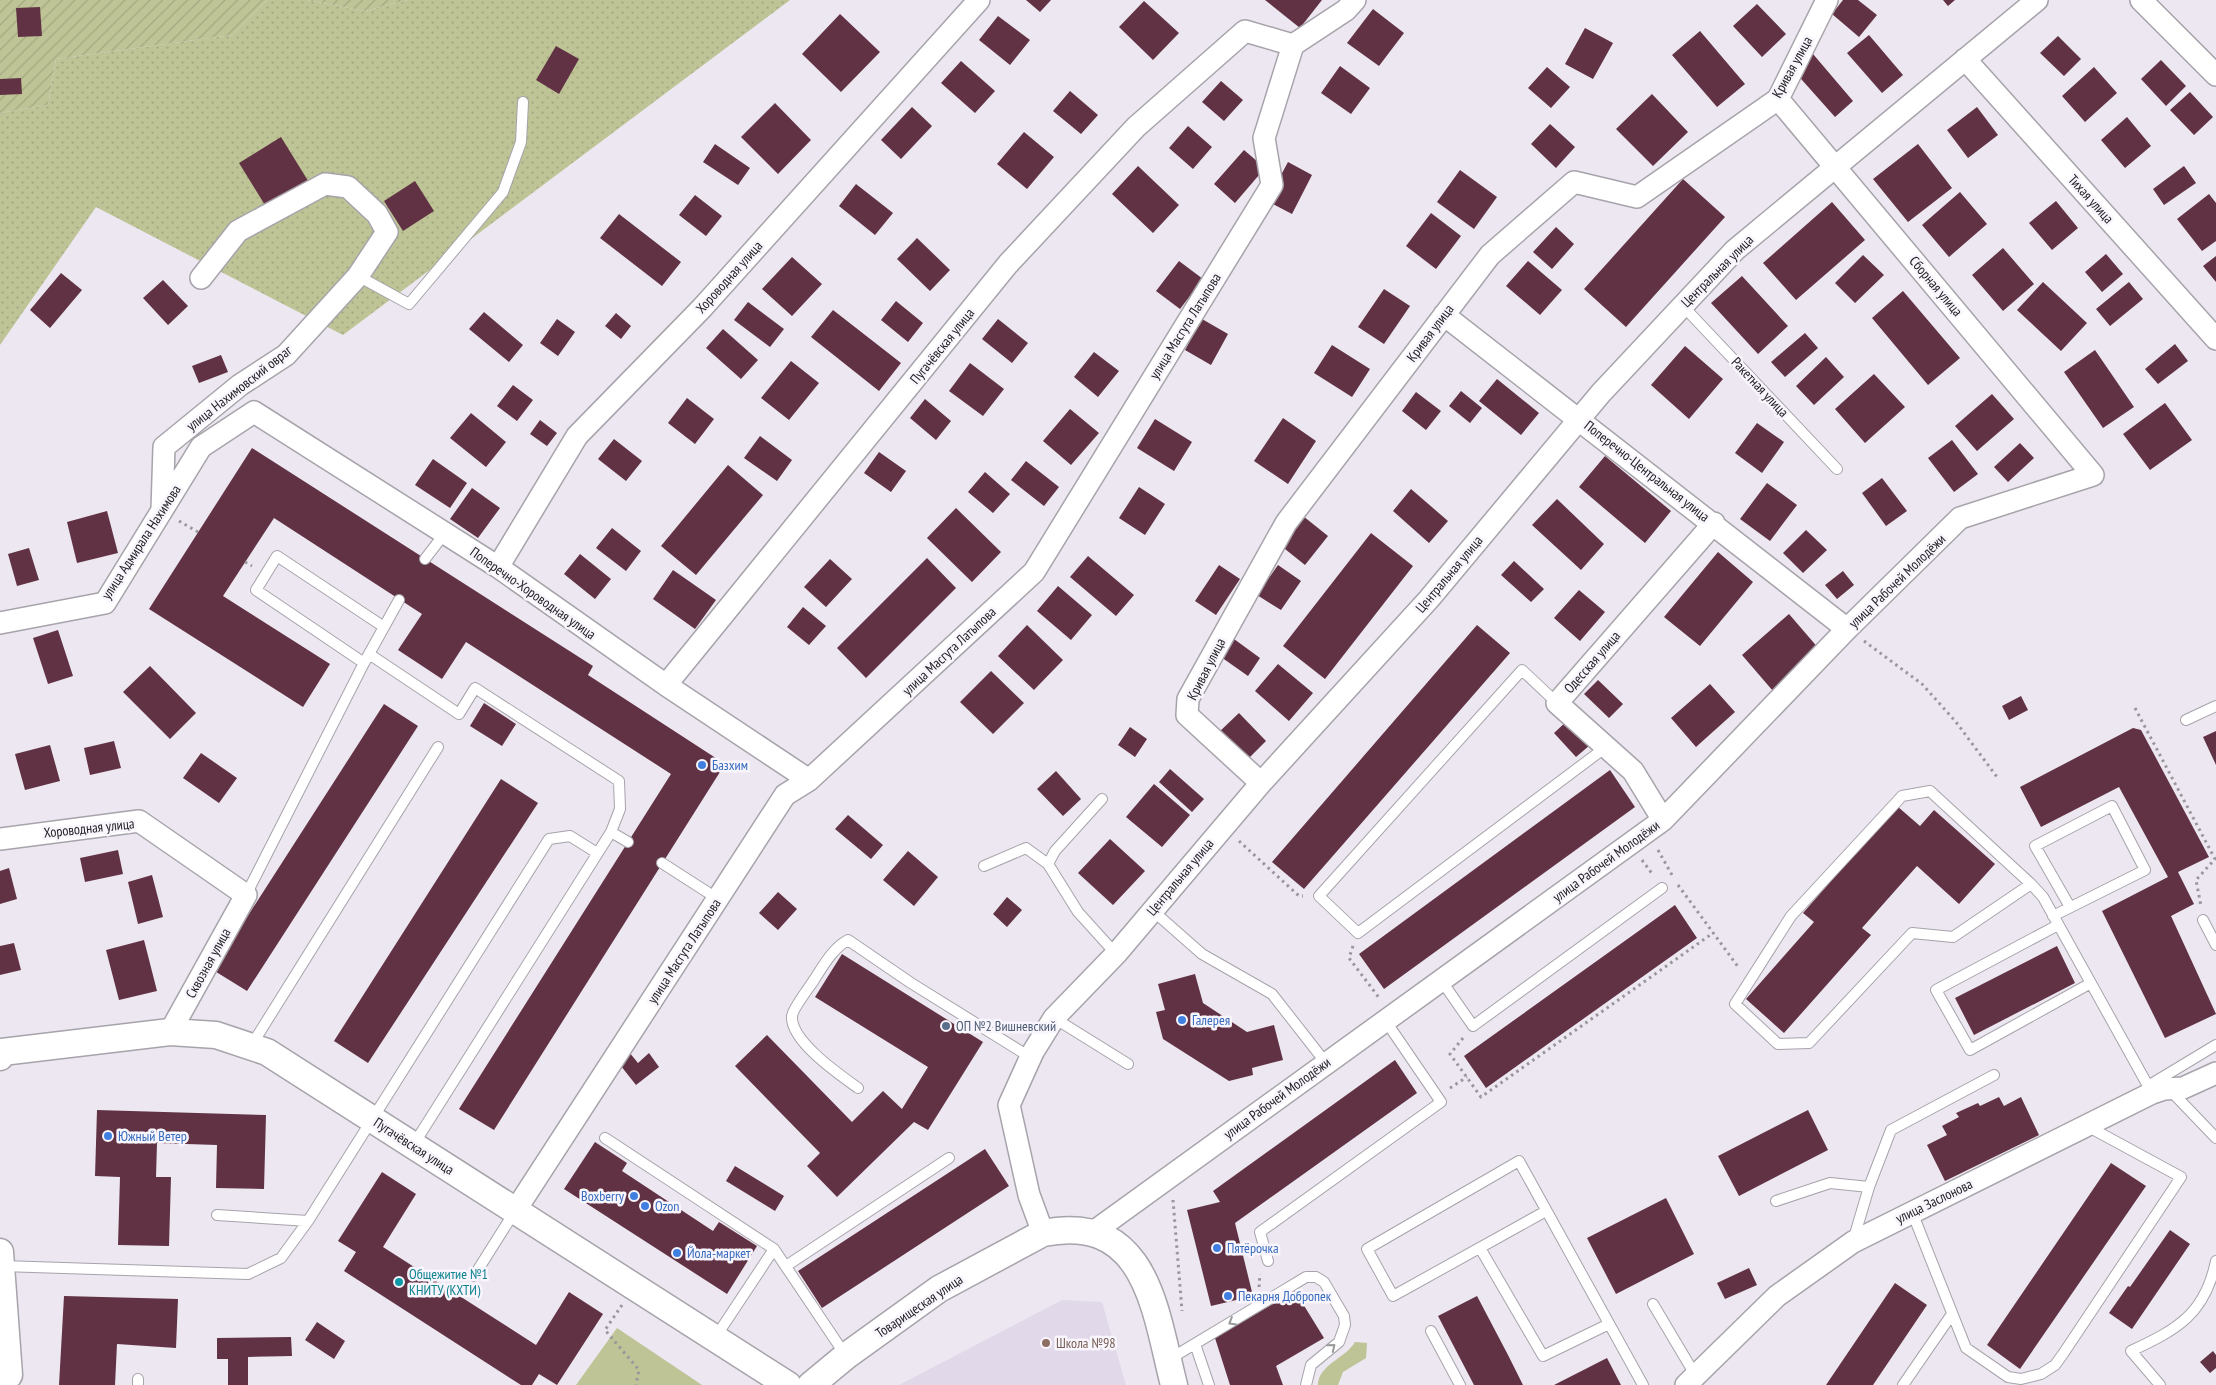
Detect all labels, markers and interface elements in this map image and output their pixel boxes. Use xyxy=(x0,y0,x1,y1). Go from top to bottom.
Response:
street label: Кривая улица xyxy=(1768,33,1816,101)
street label: Тихая улица xyxy=(2064,171,2118,227)
street label: Центральная улица xyxy=(1677,231,1757,311)
street label: Хороводная улица xyxy=(692,237,766,317)
street label: Сборная улица xyxy=(1906,252,1966,320)
street label: улица Масгута Латыпова xyxy=(1145,270,1225,382)
street label: Кривая улица xyxy=(1403,301,1457,365)
street label: Пугачёвская улица xyxy=(906,304,978,388)
street label: улица Нахимовский овраг xyxy=(183,341,296,435)
street label: Ракетная улица xyxy=(1728,353,1792,421)
street label: Поперечно-Центральная улица xyxy=(1581,416,1713,526)
street label: улица Адмирала Нахимова xyxy=(97,481,185,603)
street label: улица Рабочей Молодёжи xyxy=(1845,530,1949,632)
street label: Центральная улица xyxy=(1412,532,1486,616)
street label: Поперечно-Хороводная улица xyxy=(467,543,599,643)
street label: улица Масгута Латыпова xyxy=(898,603,1000,699)
street label: Одесская улица xyxy=(1560,627,1624,697)
street label: Кривая улица xyxy=(1183,635,1229,703)
place label: Базхим xyxy=(712,756,748,774)
marker: Базхим xyxy=(696,759,708,771)
street label: Хороводная улица xyxy=(43,814,135,842)
street label: улица Рабочей Молодёжи xyxy=(1549,816,1663,906)
street label: Центральная улица xyxy=(1143,835,1217,919)
street label: улица Масгута Латыпова xyxy=(643,895,725,1007)
street label: Сквозная улица xyxy=(181,925,235,1001)
place label: Галерея xyxy=(1192,1011,1230,1029)
marker: Галерея xyxy=(1176,1014,1188,1026)
place label: ОП №2 Вишневский xyxy=(956,1017,1056,1035)
marker: ОП №2 Вишневский xyxy=(940,1020,952,1032)
street label: улица Рабочей Молодёжи xyxy=(1220,1053,1334,1143)
street label: Пугачёвская улица xyxy=(370,1113,458,1179)
place label: Южный Ветер xyxy=(118,1127,187,1145)
marker: Южный Ветер xyxy=(102,1130,114,1142)
street label: улица Заслонова xyxy=(1893,1175,1975,1227)
place label: Boxberry xyxy=(581,1187,625,1205)
marker: Boxberry xyxy=(628,1190,640,1202)
place label: Ozon xyxy=(655,1197,680,1215)
marker: Ozon xyxy=(639,1200,651,1212)
place label: Пятёрочка xyxy=(1227,1239,1279,1257)
marker: Пятёрочка xyxy=(1211,1242,1223,1254)
place label: Йола-маркет xyxy=(687,1244,751,1262)
marker: Йола-маркет xyxy=(671,1247,683,1259)
place label: Общежитие №1 КНИТУ (КХТИ) xyxy=(409,1265,488,1299)
street label: Товарищеская улица xyxy=(872,1270,966,1342)
marker: Общежитие №1 КНИТУ (КХТИ) xyxy=(393,1276,405,1288)
place label: Пекарня Добропек xyxy=(1238,1287,1332,1305)
marker: Пекарня Добропек xyxy=(1222,1290,1234,1302)
one-way arrow xyxy=(1228,1316,1237,1326)
place label: Школа №98 xyxy=(1056,1334,1116,1352)
marker: Школа №98 xyxy=(1040,1337,1052,1349)
one-way arrow xyxy=(1326,1345,1335,1353)

